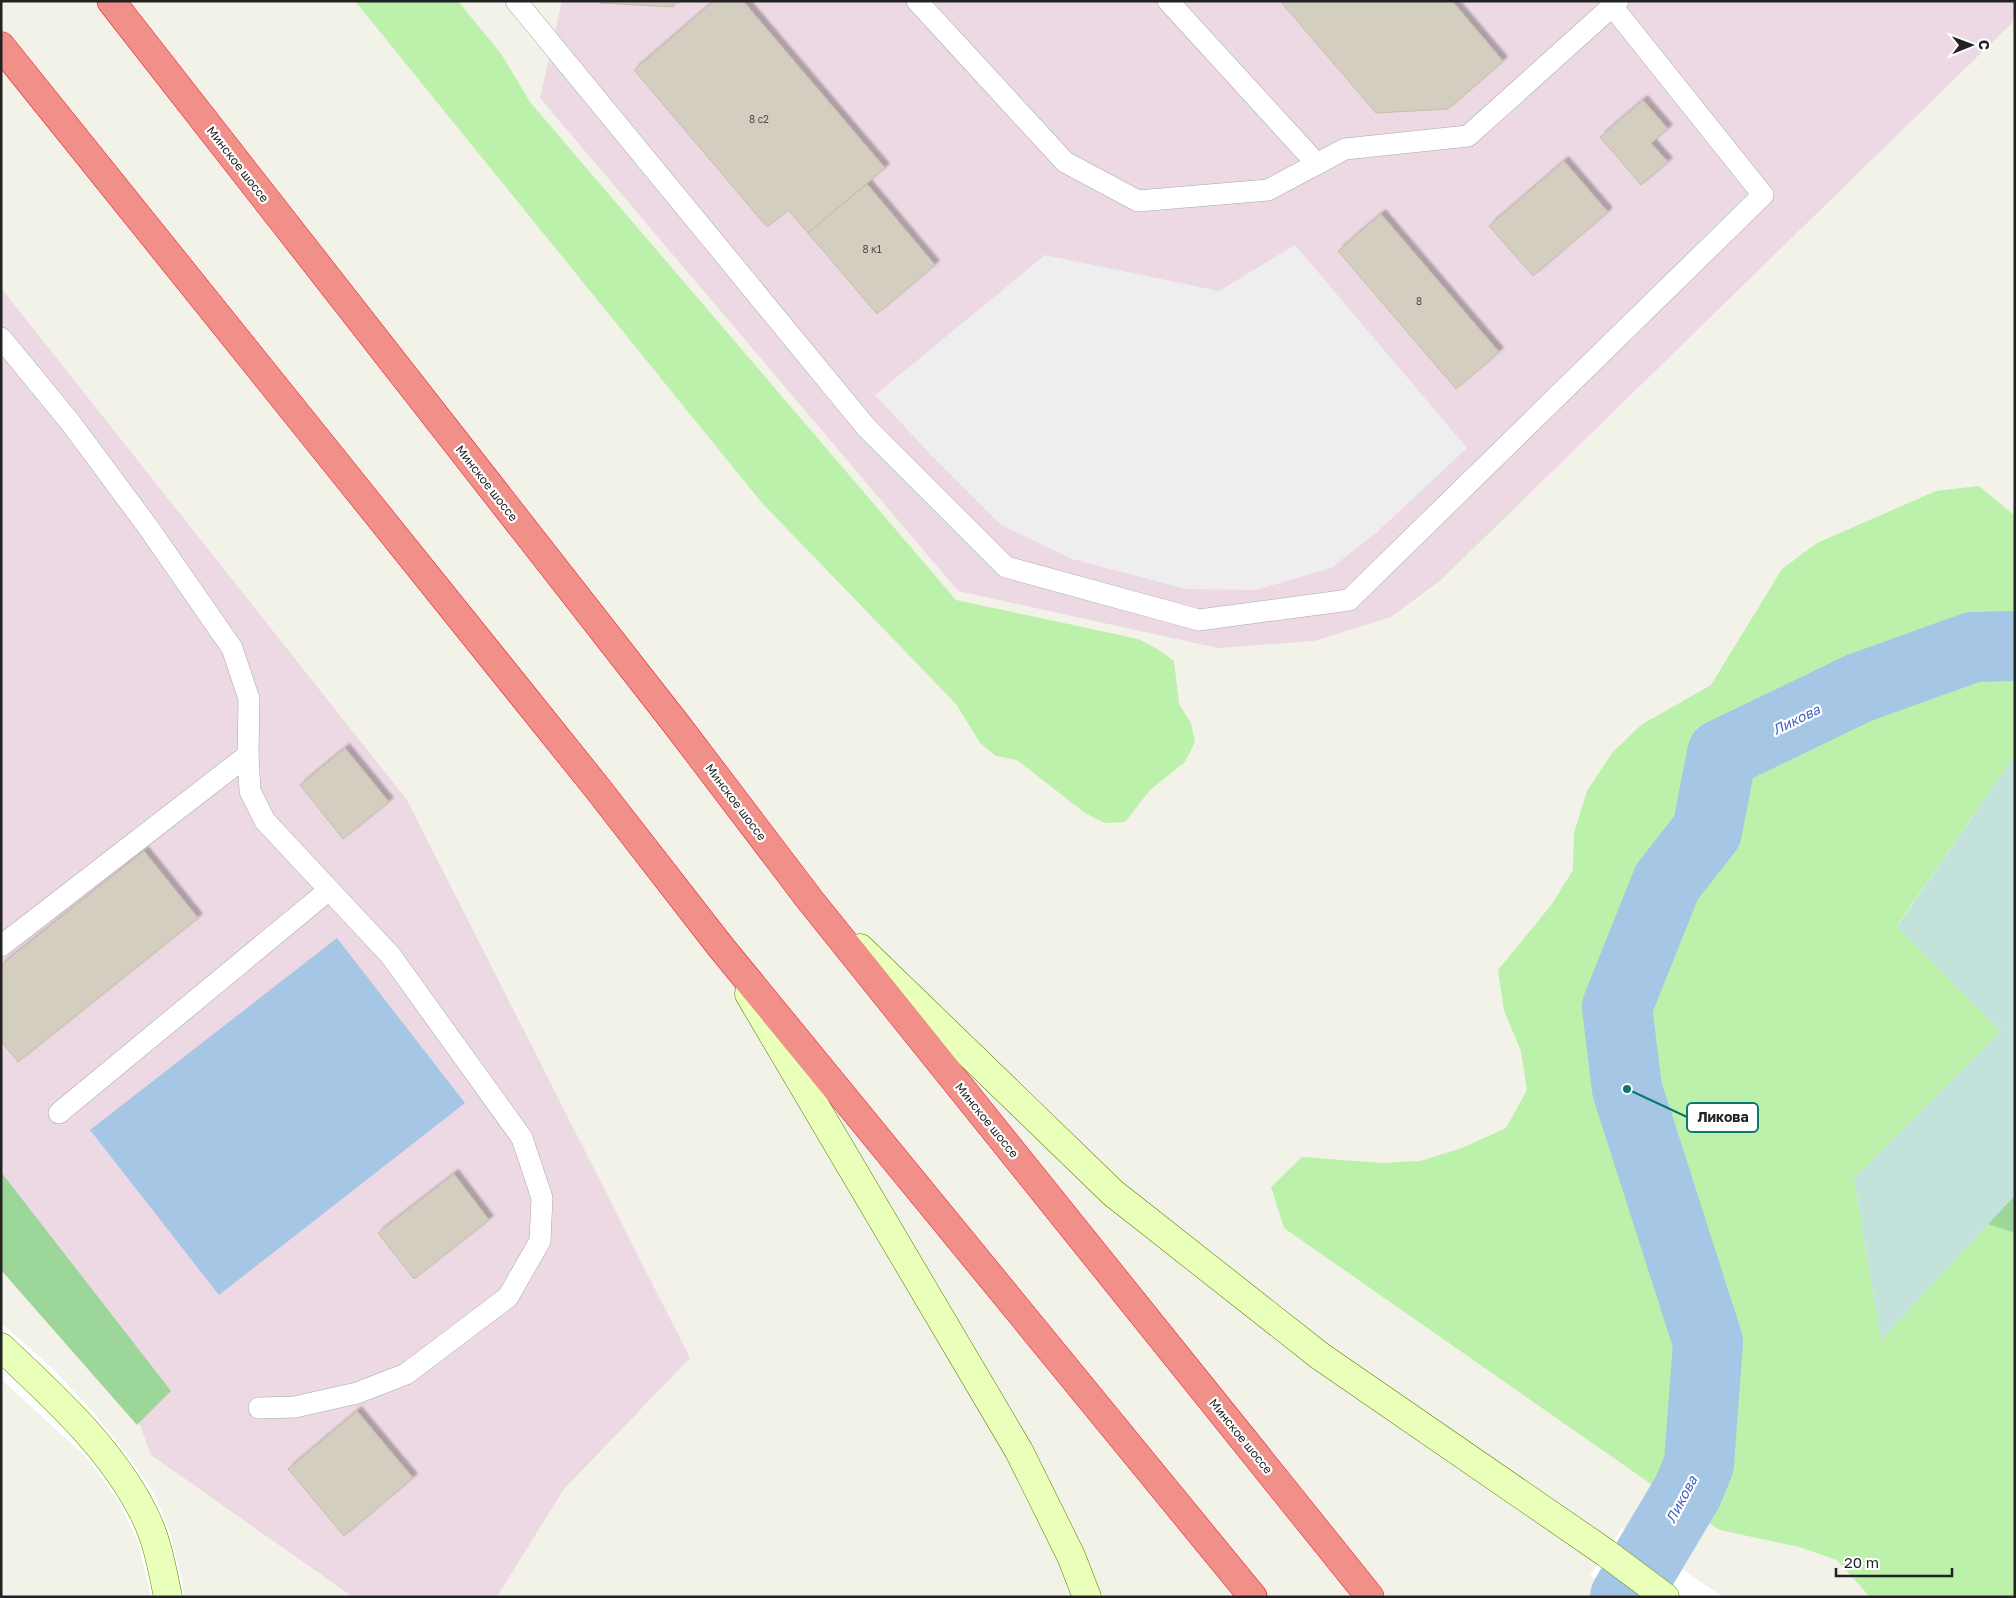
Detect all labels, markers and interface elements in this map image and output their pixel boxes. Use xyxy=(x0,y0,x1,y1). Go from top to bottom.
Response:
north arrow xyxy=(1946,20,1996,70)
text: С xyxy=(1976,40,1993,50)
house number: 8 с2 xyxy=(749,113,769,125)
street label: Минское шоссе xyxy=(204,123,272,205)
house number: 8 к1 xyxy=(862,243,882,255)
house number: 8 xyxy=(1416,295,1422,307)
street label: Минское шоссе xyxy=(453,442,521,524)
water label: Ликова xyxy=(1770,700,1823,738)
street label: Минское шоссе xyxy=(702,761,770,843)
street label: Минское шоссе xyxy=(952,1079,1022,1161)
callout: Ликова xyxy=(1687,1103,1758,1132)
text: Ликова xyxy=(1697,1108,1749,1125)
street label: Минское шоссе xyxy=(1206,1395,1276,1477)
water label: Ликова xyxy=(1662,1472,1701,1525)
scale bar xyxy=(1836,1546,1952,1578)
text: 20 m xyxy=(1844,1553,1879,1571)

